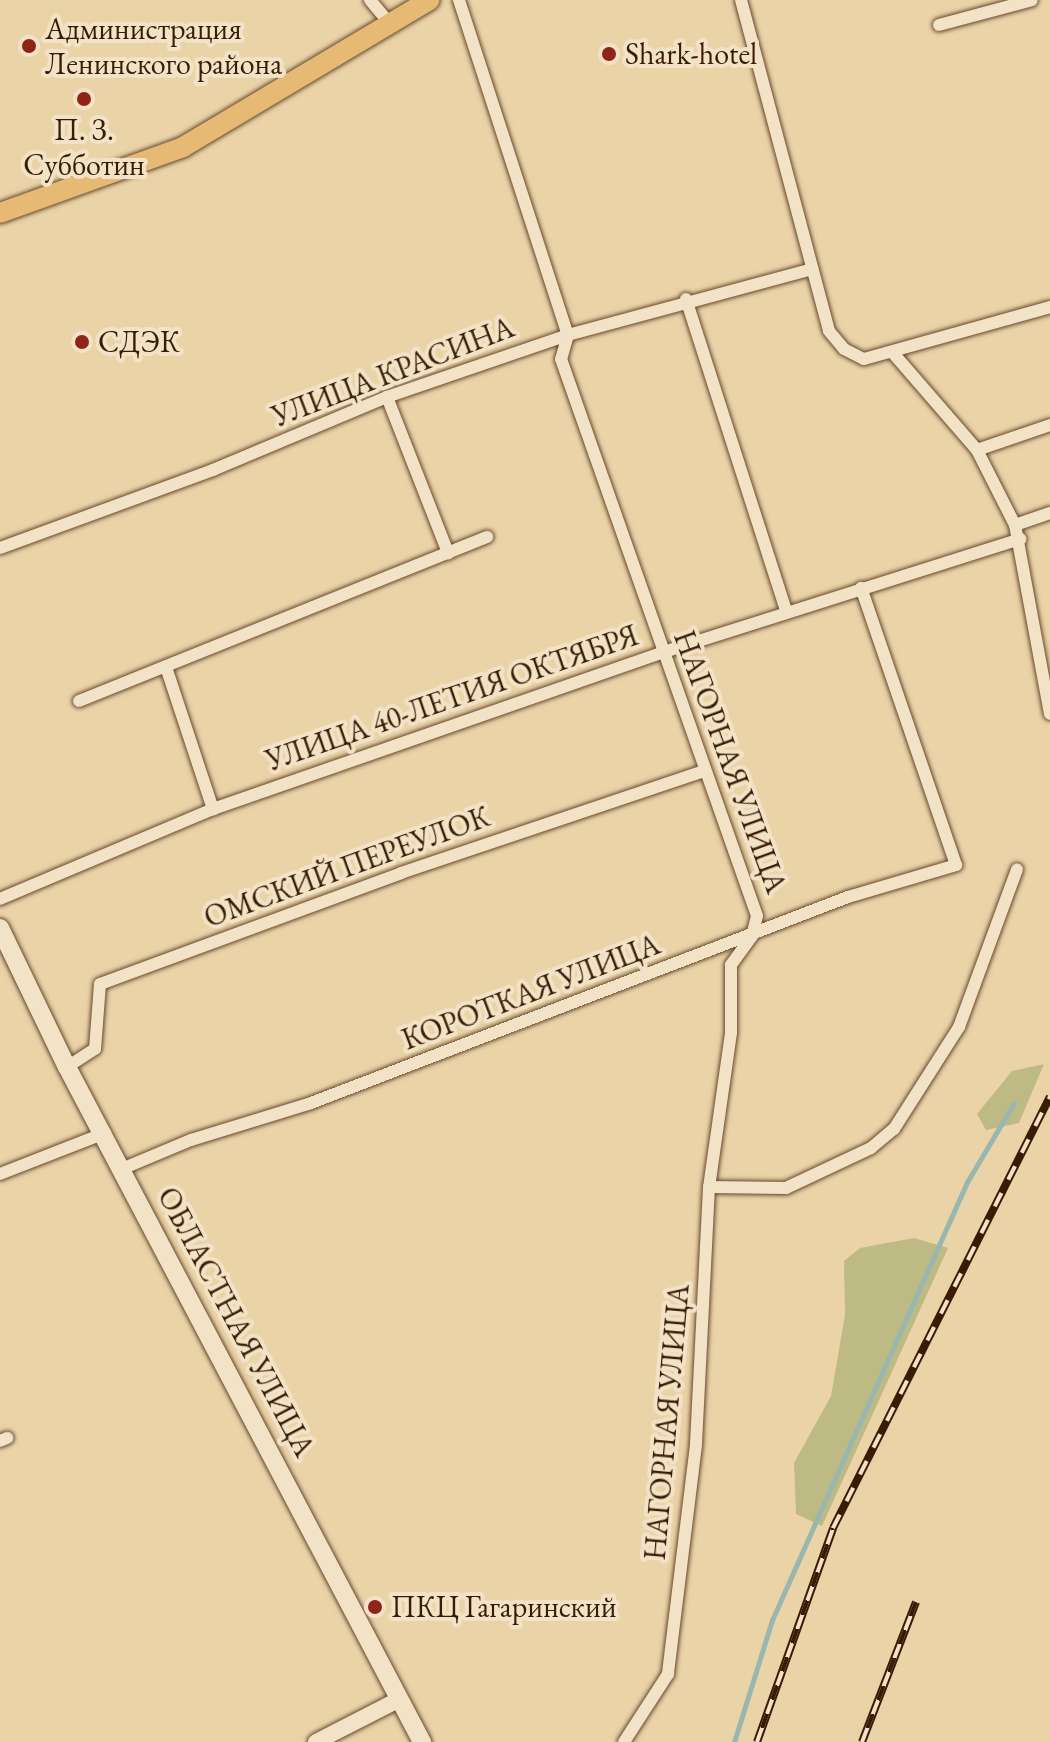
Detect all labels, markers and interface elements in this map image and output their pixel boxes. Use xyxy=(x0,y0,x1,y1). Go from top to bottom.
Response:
place label: Администрация Ленинского района xyxy=(45,11,282,82)
place label: Shark-hotel xyxy=(625,36,757,72)
marker: Администрация Ленинского района xyxy=(20,37,38,55)
marker: Shark-hotel xyxy=(600,45,618,63)
marker: П. З. Субботин xyxy=(75,90,93,108)
place label: П. З. Субботин xyxy=(23,112,145,182)
street label: УЛИЦА КРАСИНА xyxy=(267,309,519,435)
place label: СДЭК xyxy=(98,324,180,360)
marker: СДЭК xyxy=(73,333,91,351)
street label: УЛИЦА 40-ЛЕТИЯ ОКТЯБРЯ xyxy=(261,617,643,779)
street label: НАГОРНАЯ УЛИЦА xyxy=(666,626,794,898)
street label: ОМСКИЙ ПЕРЕУЛОК xyxy=(199,799,495,935)
street label: КОРОТКАЯ УЛИЦА xyxy=(397,926,665,1058)
street label: ОБЛАСТНАЯ УЛИЦА xyxy=(150,1181,322,1463)
street label: НАГОРНАЯ УЛИЦА xyxy=(637,1282,697,1562)
place label: ПКЦ Гагаринский xyxy=(391,1589,617,1625)
marker: ПКЦ Гагаринский xyxy=(366,1598,384,1616)

